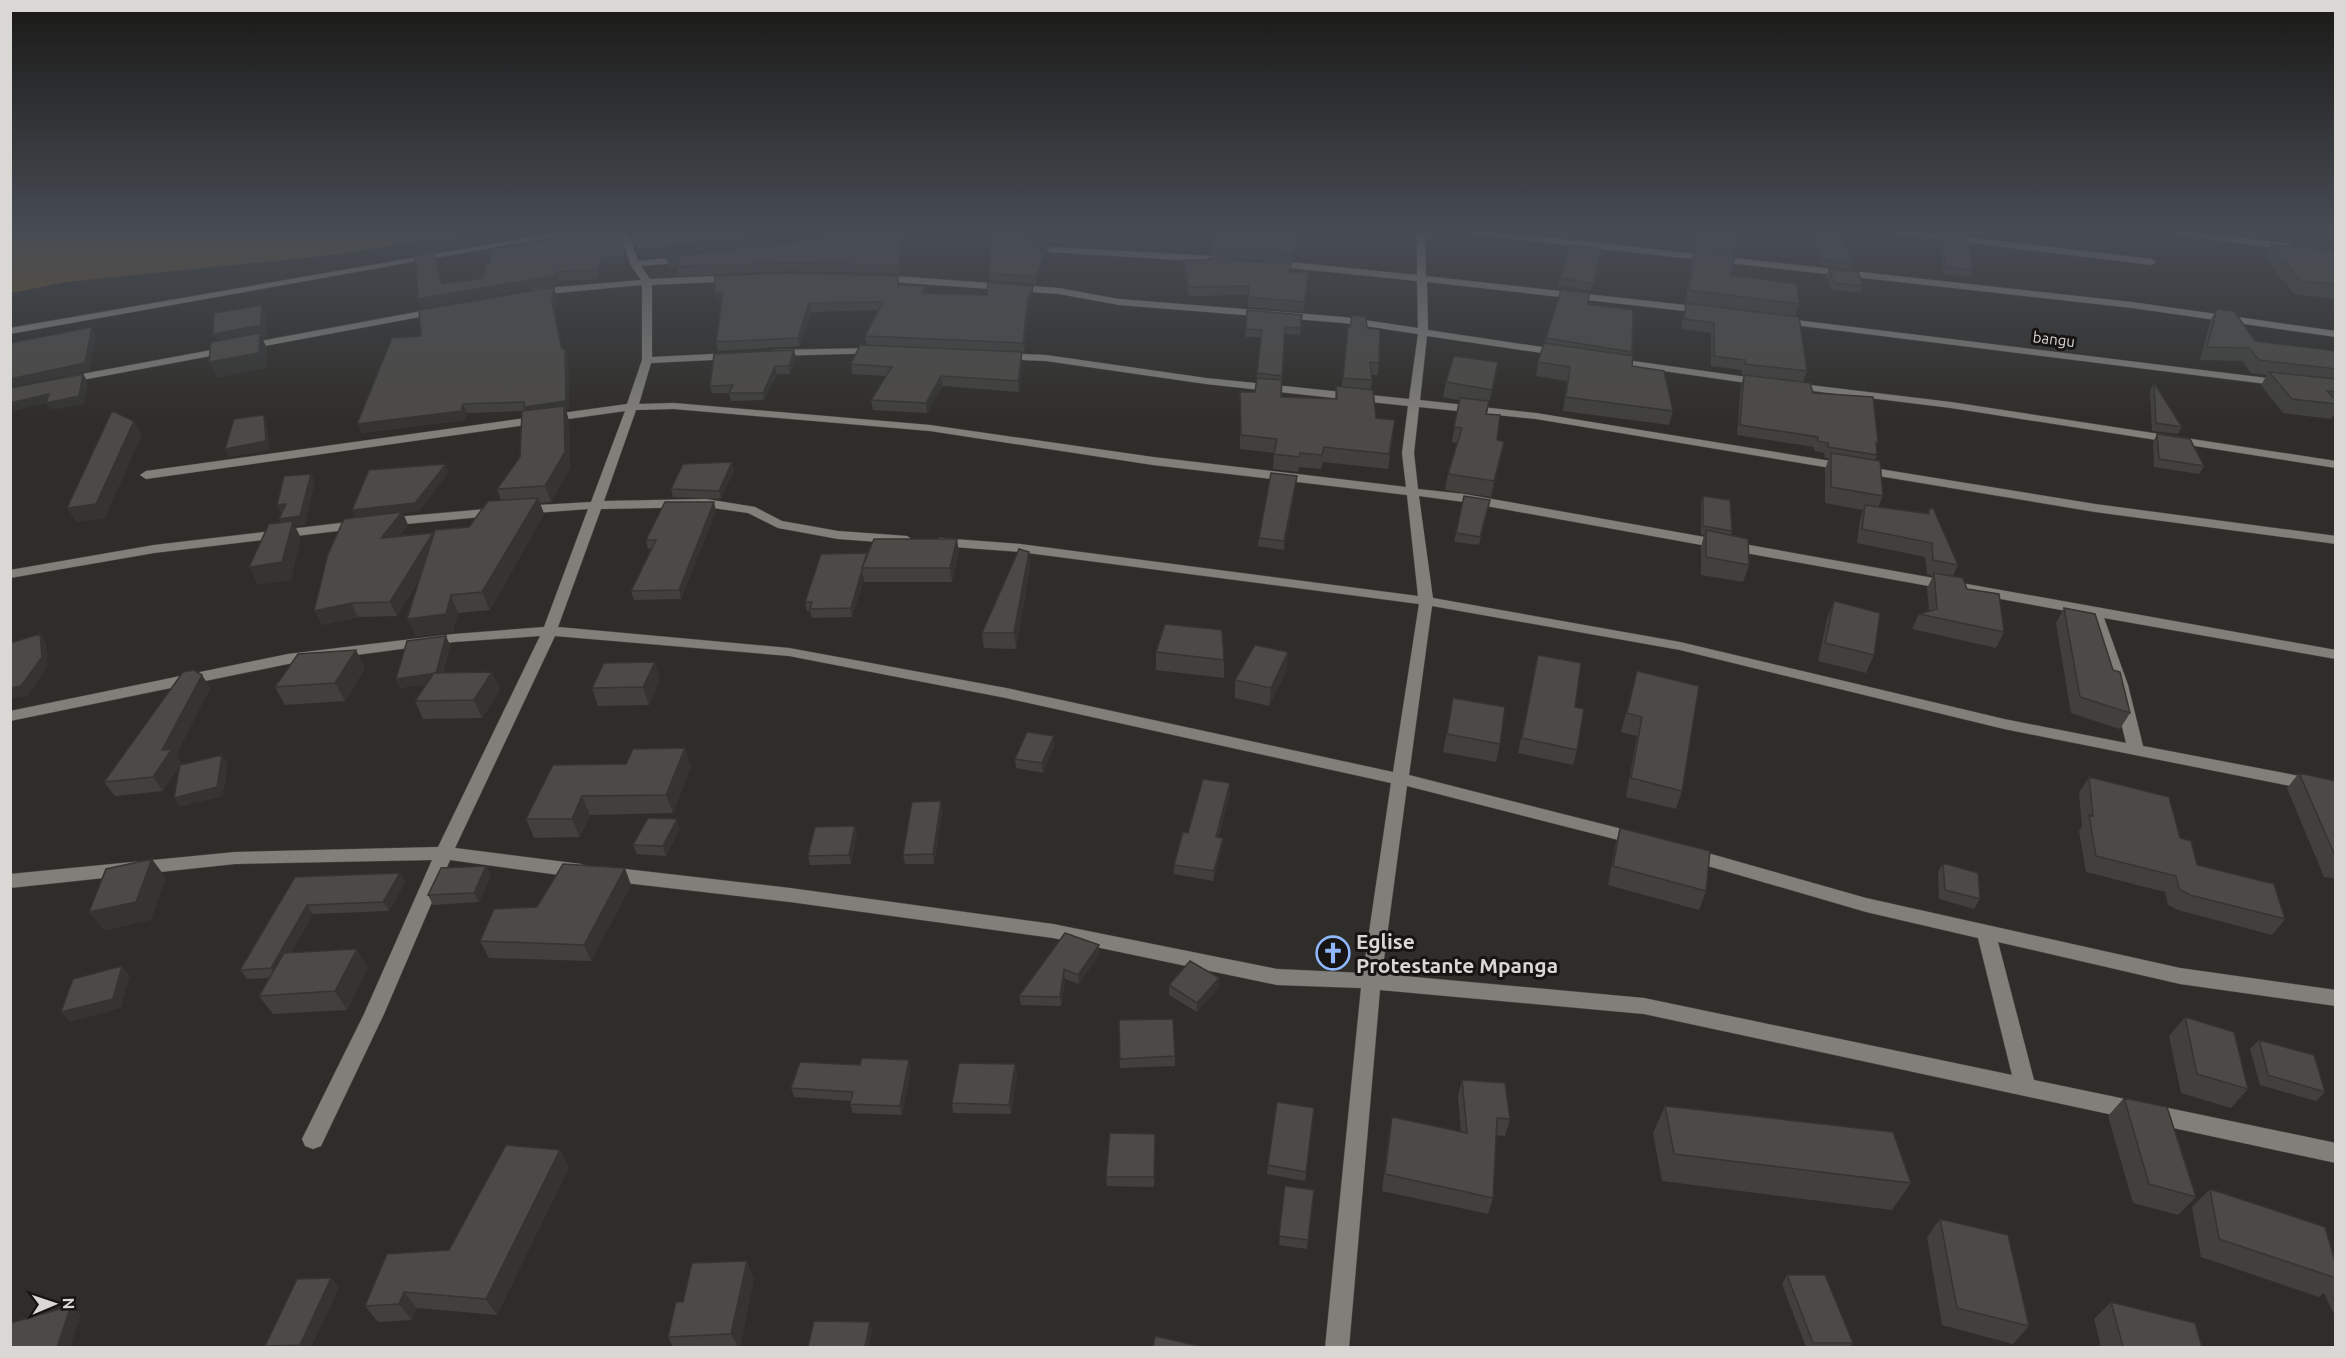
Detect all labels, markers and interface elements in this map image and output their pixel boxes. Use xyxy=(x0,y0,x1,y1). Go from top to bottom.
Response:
street label: bangu xyxy=(2032,328,2076,350)
place label: Eglise Protestante Mpanga xyxy=(1356,929,1558,977)
church icon: Eglise Protestante Mpanga xyxy=(1315,935,1351,971)
north arrow xyxy=(24,1274,84,1334)
text: N xyxy=(60,1297,78,1310)

